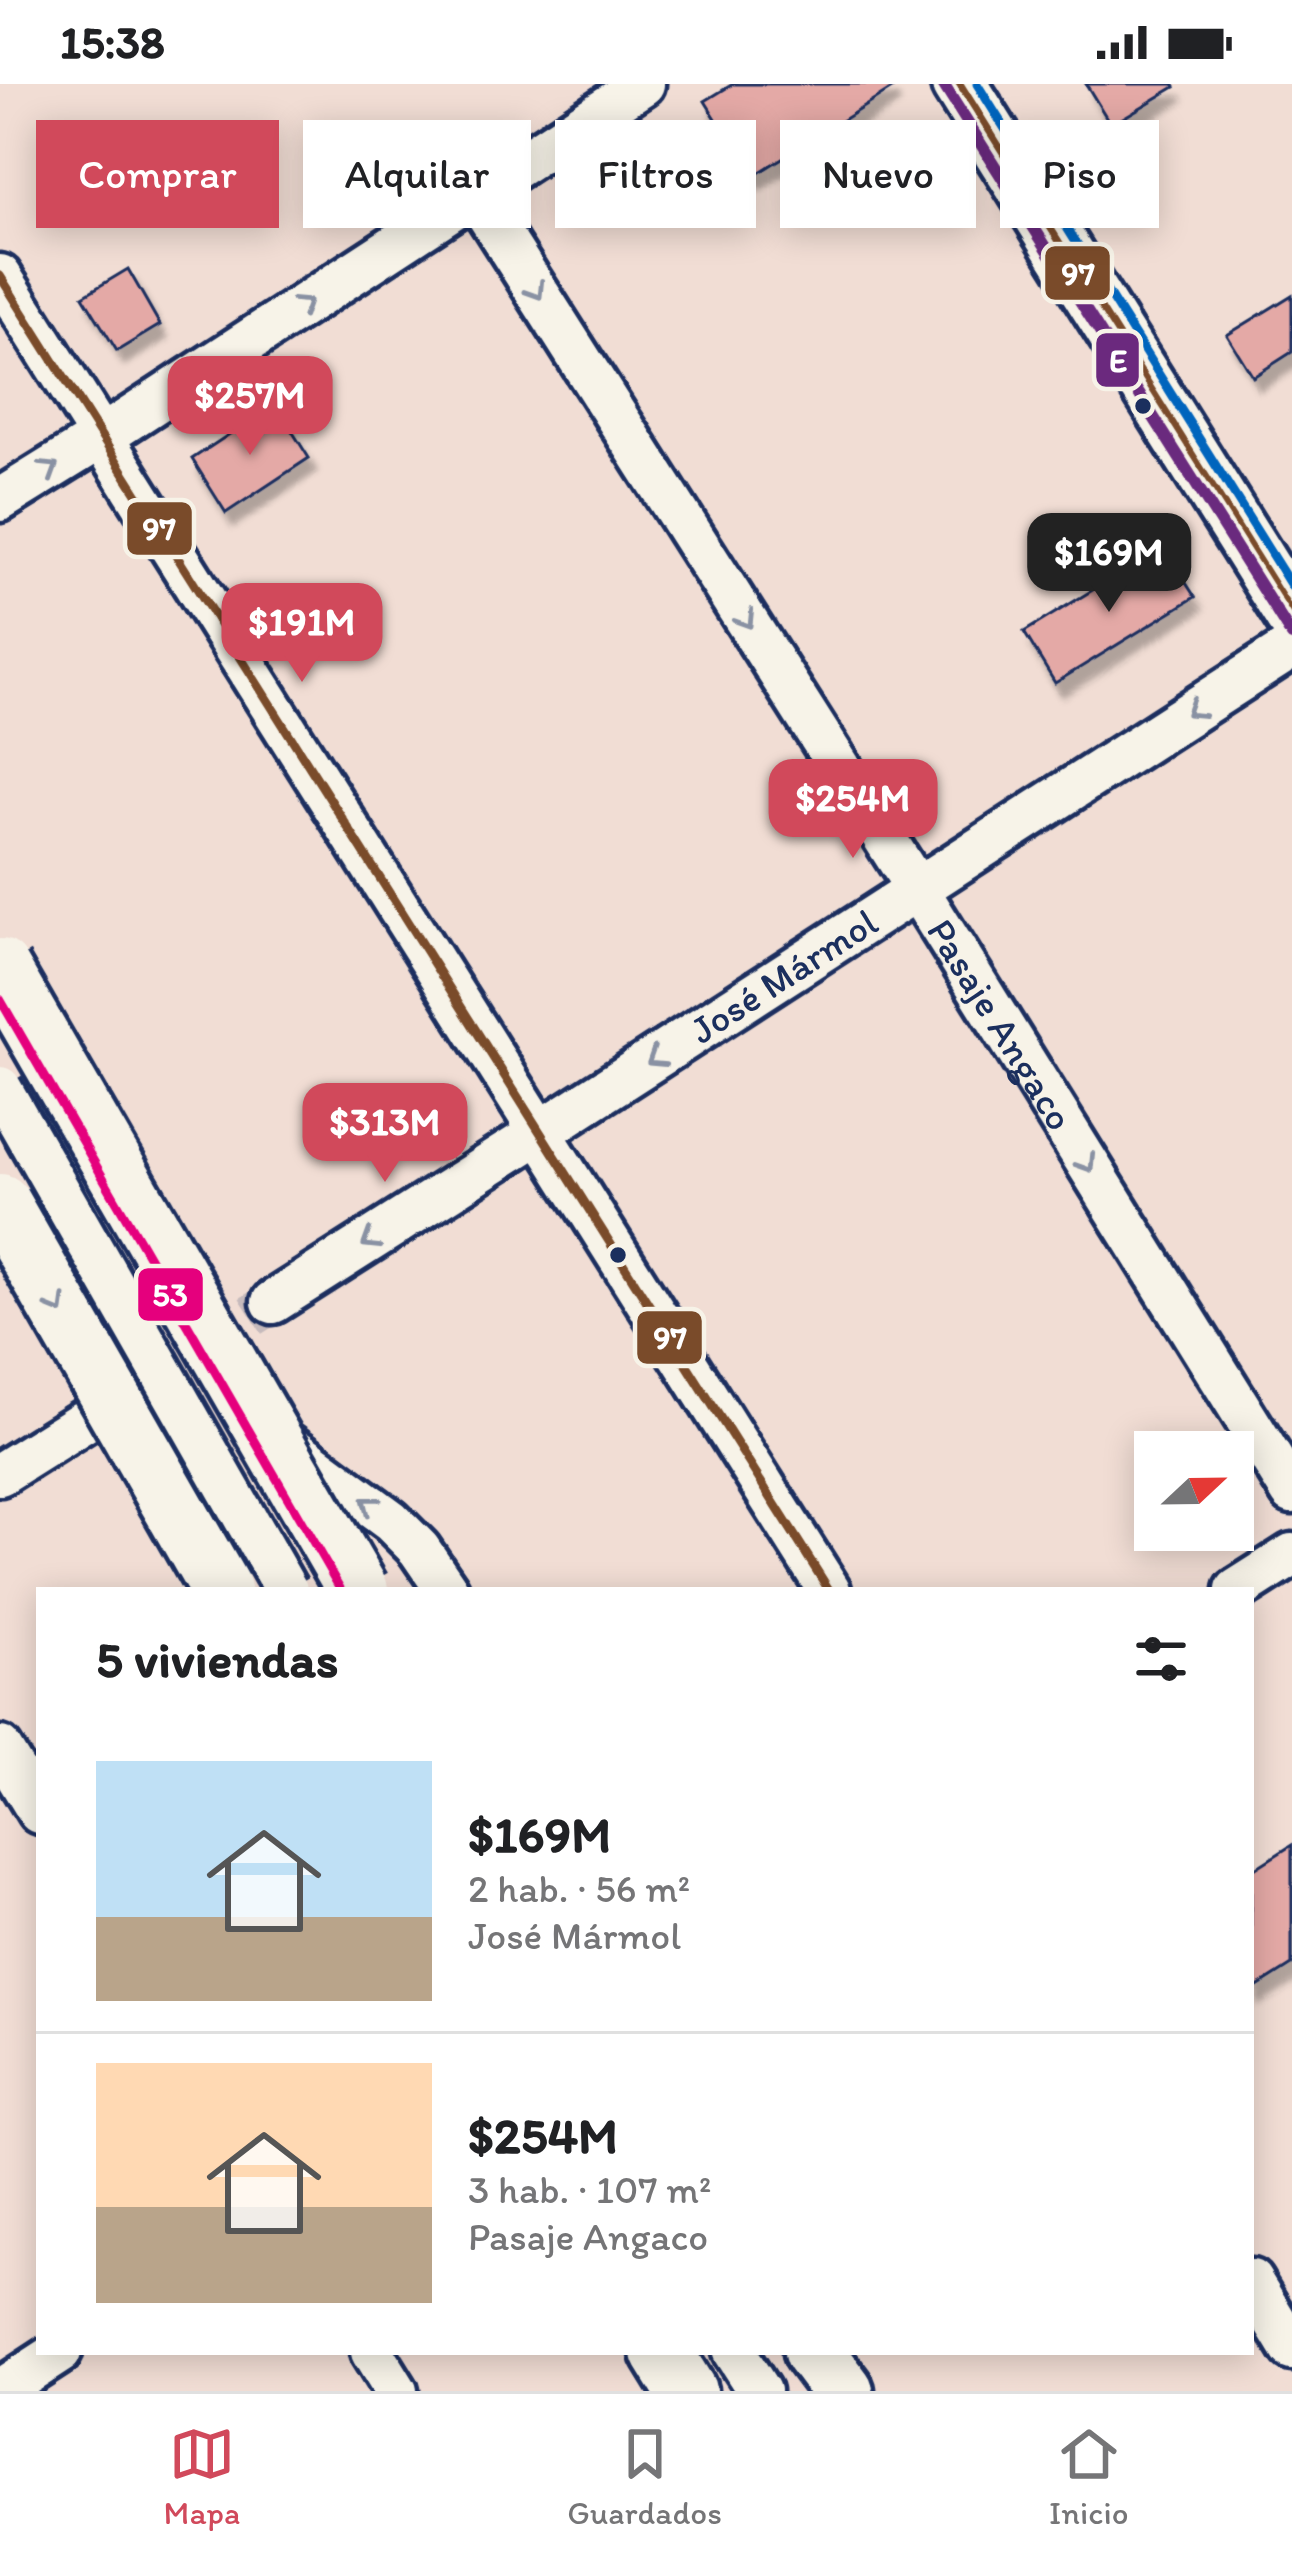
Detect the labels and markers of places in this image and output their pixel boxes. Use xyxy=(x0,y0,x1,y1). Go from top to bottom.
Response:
pin: $257M xyxy=(166,356,334,458)
unlabelled marker xyxy=(1132,395,1154,417)
pin: $169M xyxy=(1025,513,1193,615)
pin: $191M xyxy=(218,583,386,685)
pin: $254M xyxy=(769,759,937,861)
pin: $313M xyxy=(301,1083,469,1185)
unlabelled marker xyxy=(607,1244,629,1266)

